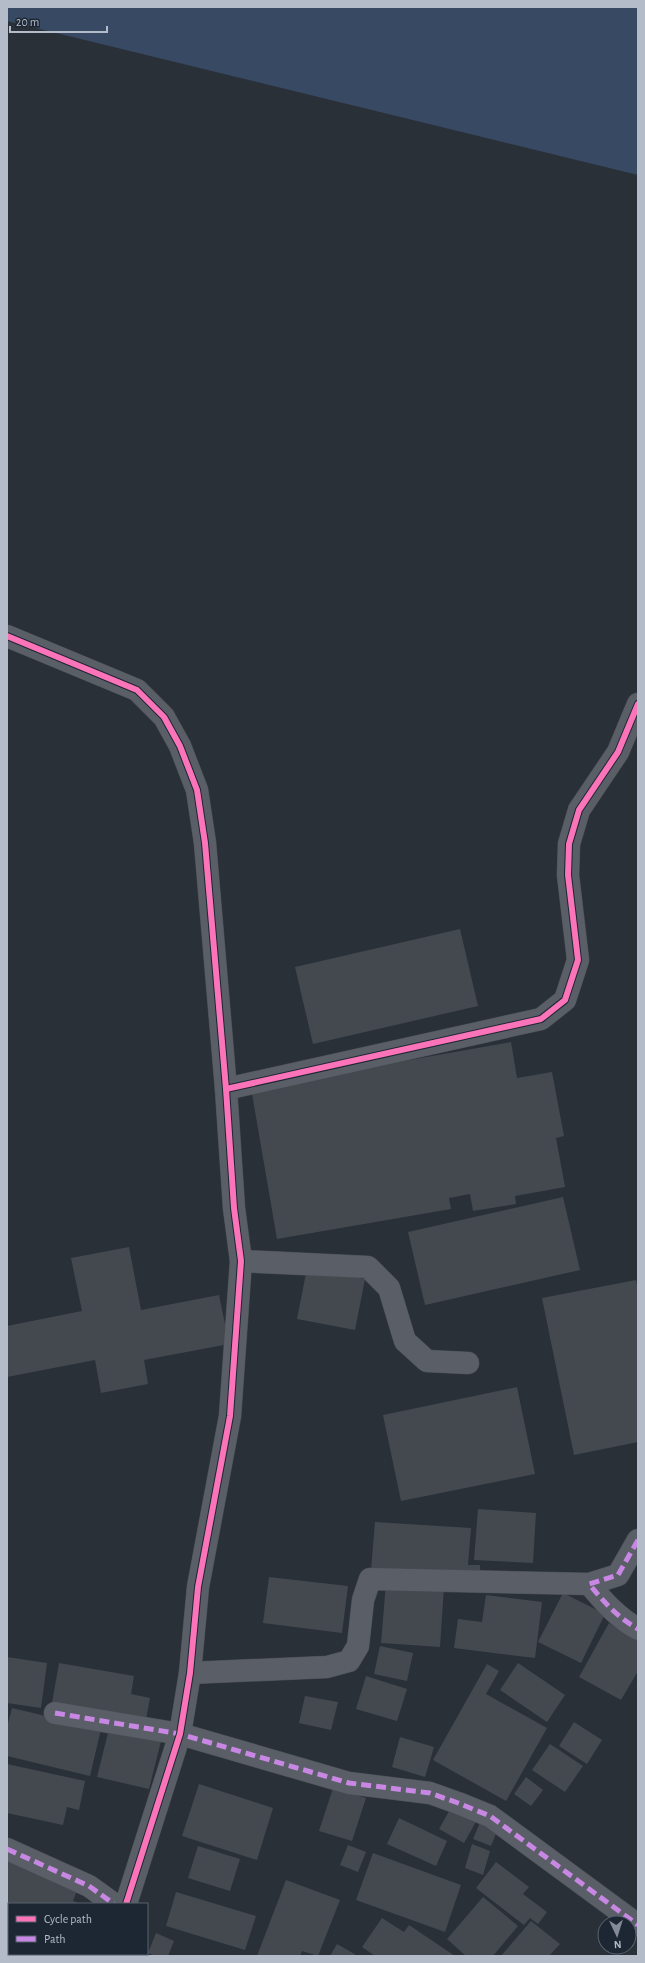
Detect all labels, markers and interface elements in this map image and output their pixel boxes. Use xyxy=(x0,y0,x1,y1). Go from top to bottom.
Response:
scale bar xyxy=(10,8,107,34)
text: 20 m xyxy=(16,16,39,28)
legend xyxy=(8,1903,148,1955)
text: Cycle path xyxy=(44,1913,92,1926)
north arrow xyxy=(597,1915,637,1955)
text: Path xyxy=(44,1933,66,1945)
text: N xyxy=(613,1939,622,1950)

